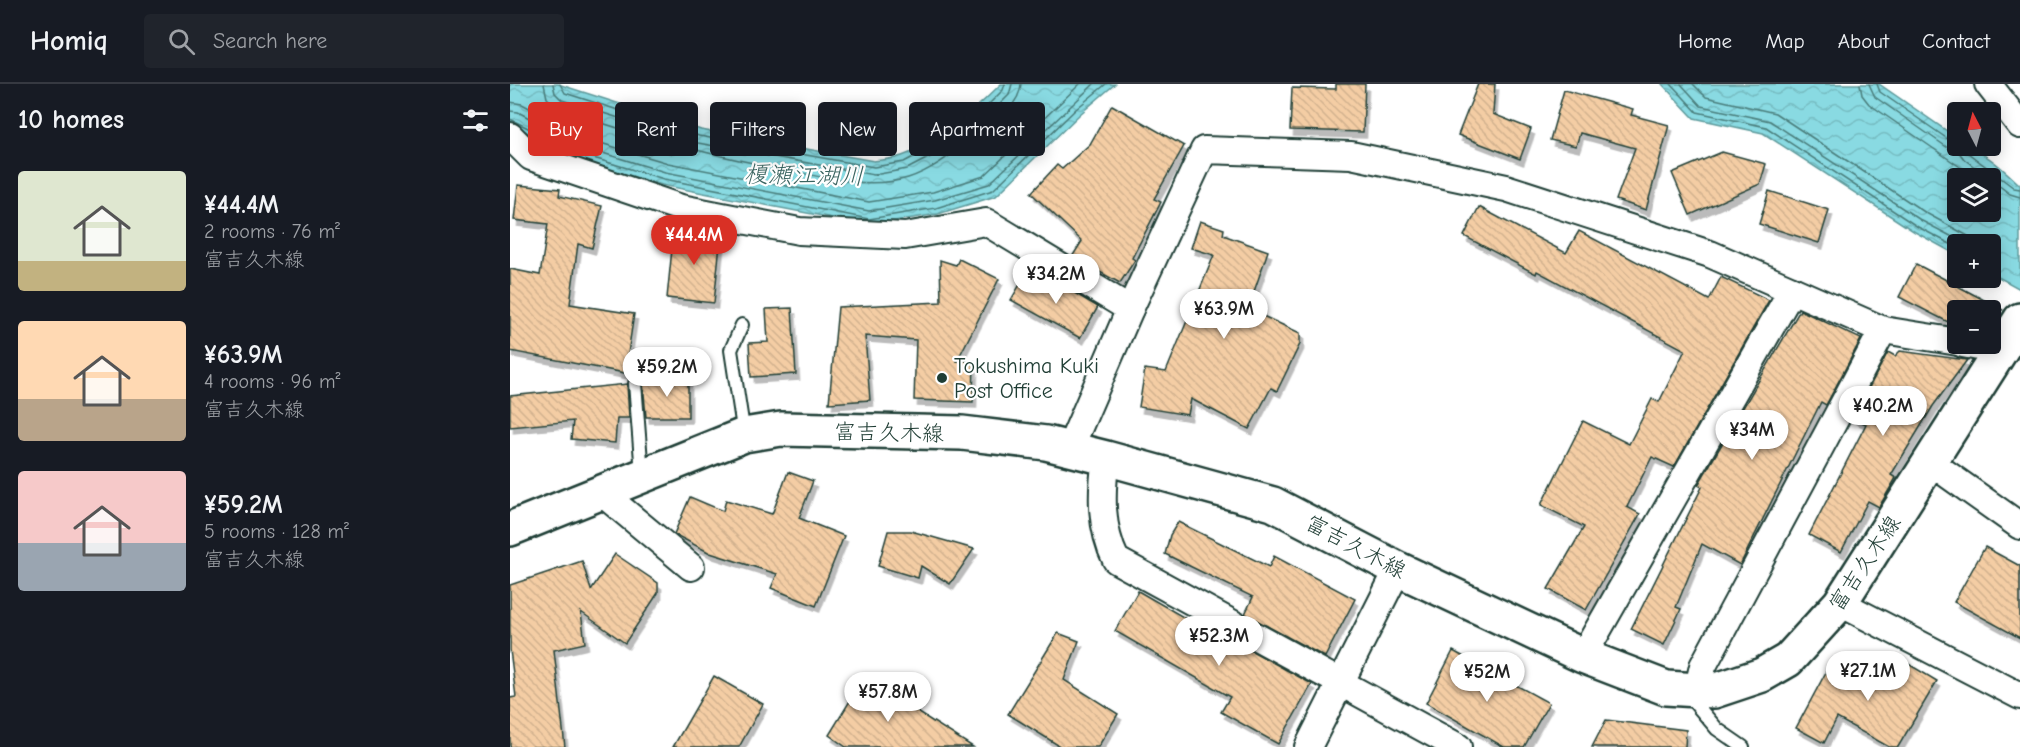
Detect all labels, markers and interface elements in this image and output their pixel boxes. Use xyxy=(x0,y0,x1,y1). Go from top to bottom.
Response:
search box xyxy=(144,14,564,68)
text: Homiq xyxy=(30,25,108,57)
icon: search xyxy=(165,25,198,58)
text: Search here xyxy=(213,28,327,54)
text: Home xyxy=(1678,29,1732,53)
text: Map xyxy=(1765,29,1805,53)
text: About xyxy=(1838,29,1889,53)
text: Contact xyxy=(1922,29,1990,53)
chip: Buy xyxy=(528,102,603,156)
chip: Rent xyxy=(615,102,698,156)
chip: Filters xyxy=(710,102,806,156)
chip: New xyxy=(818,102,897,156)
chip: Apartment xyxy=(909,102,1045,156)
north arrow xyxy=(1947,102,2001,156)
map controls xyxy=(1947,102,2001,354)
icon: filters xyxy=(459,104,492,137)
text: 10 homes xyxy=(18,105,124,135)
water label: 榎瀬江湖川 xyxy=(744,160,864,190)
button: layers xyxy=(1947,168,2001,222)
text: ¥44.4M xyxy=(204,190,279,220)
icon: home xyxy=(66,195,138,267)
pin: ¥44.4M xyxy=(645,215,743,266)
text: 2 rooms · 76 m² xyxy=(204,220,340,243)
text: ¥44.4M xyxy=(665,223,723,246)
button: + xyxy=(1947,234,2001,288)
text: 富吉久木線 xyxy=(204,248,304,271)
pin: ¥34.2M xyxy=(1007,254,1105,305)
text: ¥34.2M xyxy=(1027,262,1085,285)
pin: ¥63.9M xyxy=(1175,289,1273,340)
text: ¥63.9M xyxy=(1194,297,1254,320)
button: − xyxy=(1947,300,2001,354)
text: ¥63.9M xyxy=(204,340,282,370)
icon: home xyxy=(66,345,138,417)
pin: ¥59.2M xyxy=(618,347,716,398)
place label: Tokushima Kuki Post Office xyxy=(954,353,1099,404)
text: ¥59.2M xyxy=(637,355,697,378)
text: 4 rooms · 96 m² xyxy=(204,370,341,393)
marker: Tokushima Kuki Post Office xyxy=(935,371,949,385)
pin: ¥40.2M xyxy=(1834,386,1932,437)
text: ¥40.2M xyxy=(1853,394,1913,417)
text: 富吉久木線 xyxy=(204,398,304,421)
pin: ¥34M xyxy=(1716,410,1788,461)
text: ¥34M xyxy=(1729,418,1775,441)
street label: 富吉久木線 xyxy=(834,419,944,447)
text: ¥59.2M xyxy=(204,490,283,520)
icon: home xyxy=(66,495,138,567)
street label: 富吉久木線 xyxy=(1301,510,1410,584)
street label: 富吉久木線 xyxy=(1823,511,1906,616)
text: 5 rooms · 128 m² xyxy=(204,520,349,543)
text: 富吉久木線 xyxy=(204,548,304,571)
pin: ¥52.3M xyxy=(1170,616,1268,667)
text: ¥52.3M xyxy=(1189,624,1249,647)
pin: ¥27.1M xyxy=(1819,651,1917,702)
pin: ¥52M xyxy=(1451,652,1523,703)
text: ¥27.1M xyxy=(1840,659,1896,682)
text: ¥52M xyxy=(1464,660,1510,683)
pin: ¥57.8M xyxy=(839,672,937,723)
text: ¥57.8M xyxy=(858,680,918,703)

